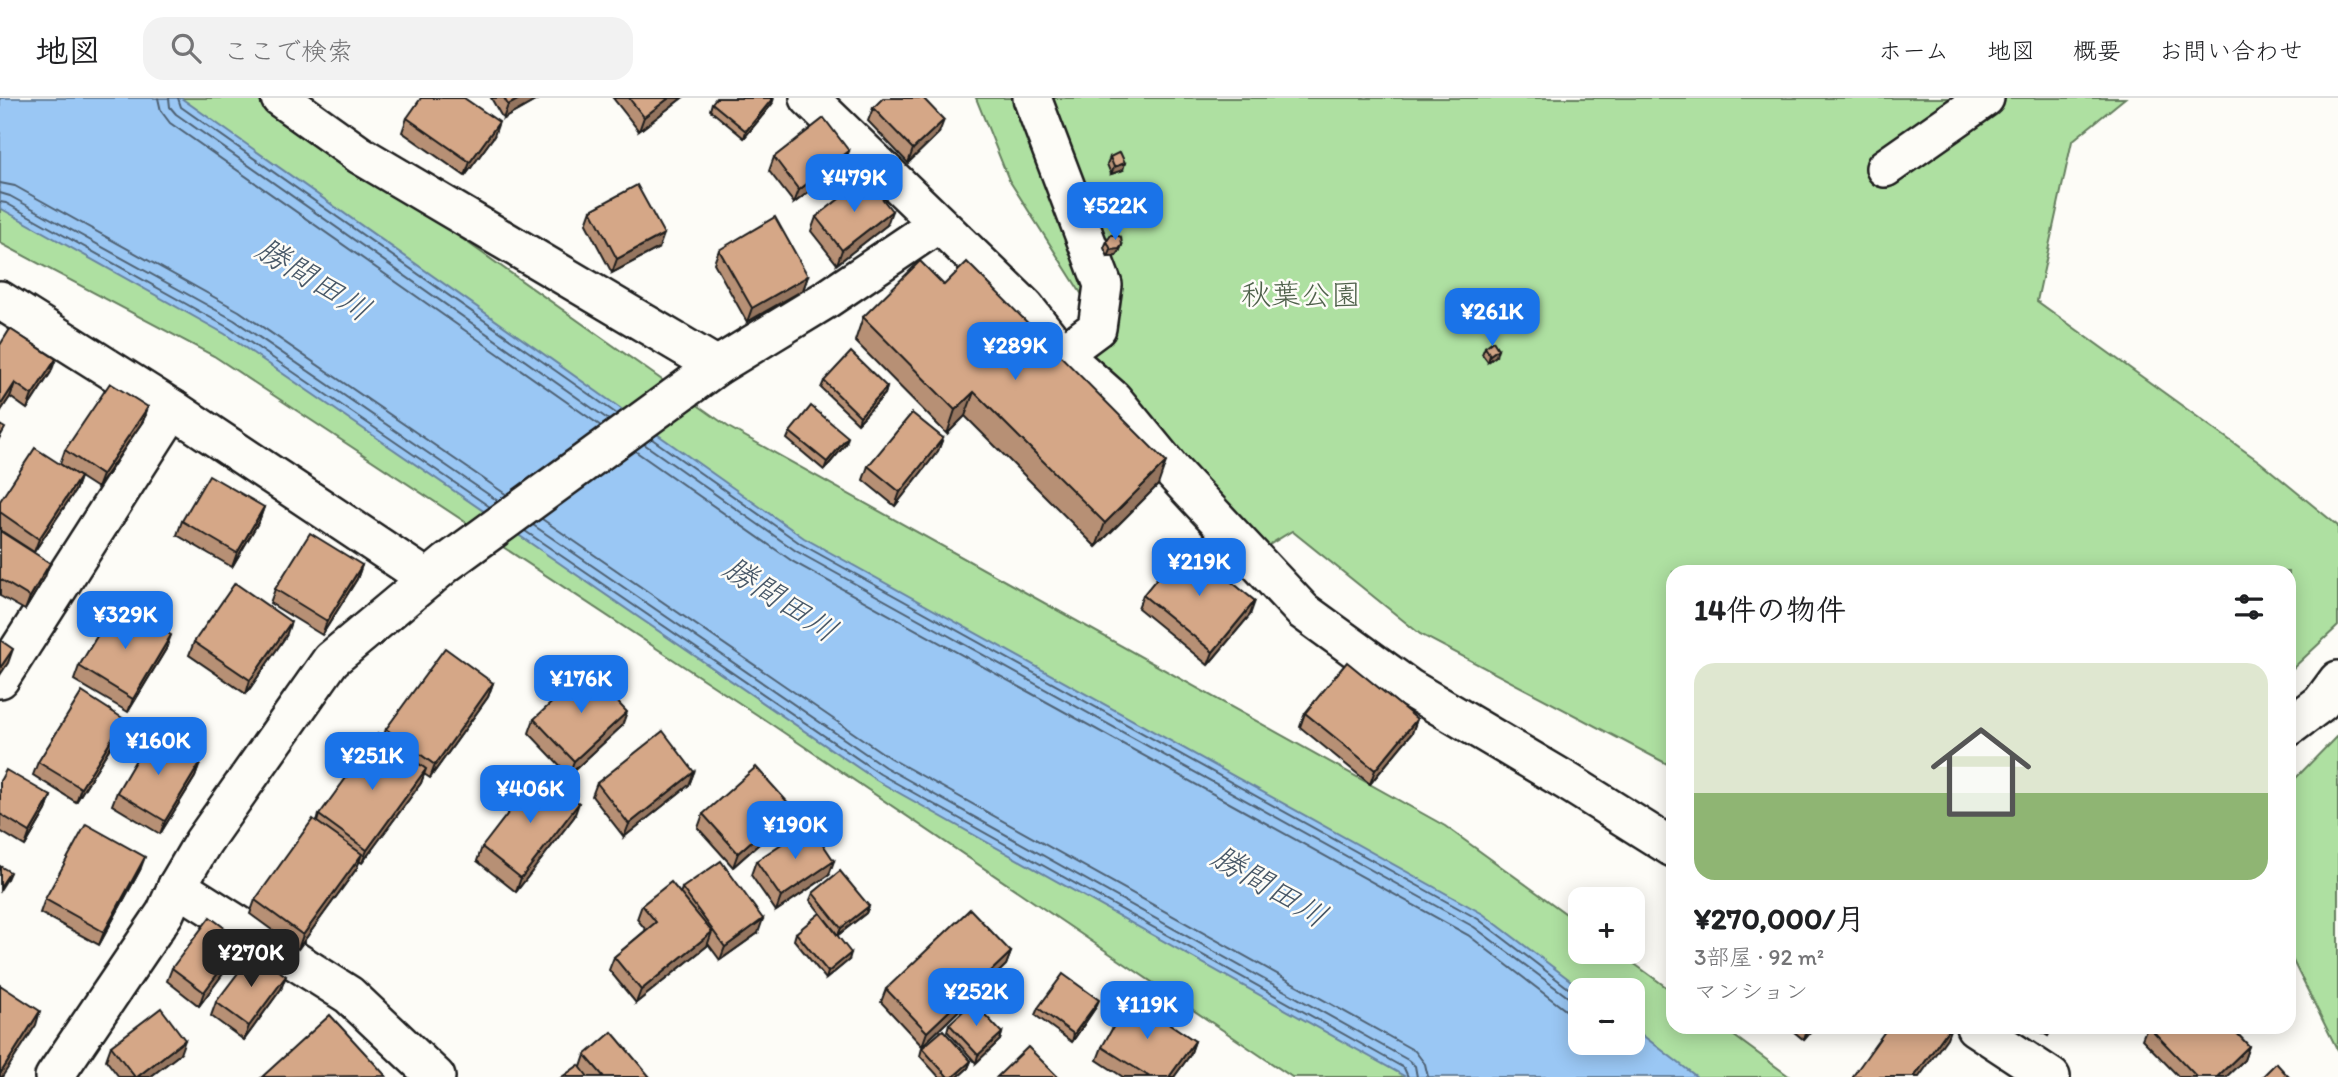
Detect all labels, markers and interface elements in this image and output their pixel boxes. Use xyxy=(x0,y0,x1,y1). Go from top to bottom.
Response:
search box xyxy=(143,17,633,80)
icon: search xyxy=(167,29,205,67)
text: 地図 xyxy=(35,31,101,70)
text: ここで検索 xyxy=(223,35,353,67)
text: ホーム xyxy=(1878,36,1949,65)
text: 地図 xyxy=(1987,36,2035,65)
text: 概要 xyxy=(2073,36,2121,65)
text: お問い合わせ xyxy=(2159,36,2303,65)
pin: ¥479K xyxy=(805,155,903,214)
text: ¥479K xyxy=(822,163,886,191)
pin: ¥522K xyxy=(1066,183,1164,242)
text: ¥522K xyxy=(1083,191,1147,219)
water label: 勝間田川 xyxy=(250,229,378,329)
park label: 秋葉公園 xyxy=(1241,276,1361,313)
pin: ¥261K xyxy=(1443,288,1541,348)
text: ¥261K xyxy=(1461,297,1523,325)
pin: ¥289K xyxy=(966,322,1064,382)
text: ¥289K xyxy=(983,331,1047,359)
pin: ¥219K xyxy=(1150,538,1248,598)
text: ¥219K xyxy=(1168,547,1230,575)
water label: 勝間田川 xyxy=(717,548,845,650)
icon: filters xyxy=(2230,588,2268,626)
text: 14件の物件 xyxy=(1694,591,1846,628)
pin: ¥329K xyxy=(76,592,174,651)
text: ¥329K xyxy=(93,600,157,628)
pin: ¥176K xyxy=(532,656,630,715)
text: ¥176K xyxy=(550,664,612,692)
icon: home xyxy=(1918,709,2044,835)
pin: ¥160K xyxy=(109,718,207,777)
text: ¥160K xyxy=(126,726,190,754)
pin: ¥251K xyxy=(323,732,421,792)
text: ¥251K xyxy=(341,741,403,769)
pin: ¥406K xyxy=(481,766,579,825)
text: ¥406K xyxy=(496,774,564,802)
pin: ¥190K xyxy=(746,802,844,861)
text: ¥190K xyxy=(763,810,827,838)
water label: 勝間田川 xyxy=(1205,837,1335,935)
map controls xyxy=(1568,887,1645,1055)
button: + xyxy=(1568,887,1645,964)
text: ¥270,000/月 xyxy=(1694,900,1865,937)
pin: ¥270K xyxy=(202,930,300,989)
text: ¥270K xyxy=(218,938,284,966)
text: 3部屋 · 92 m² xyxy=(1694,943,1824,971)
pin: ¥252K xyxy=(927,968,1025,1028)
text: ¥252K xyxy=(944,977,1008,1005)
text: マンション xyxy=(1694,977,1808,1005)
button: − xyxy=(1568,978,1645,1055)
pin: ¥119K xyxy=(1098,982,1196,1041)
text: ¥119K xyxy=(1117,990,1177,1018)

